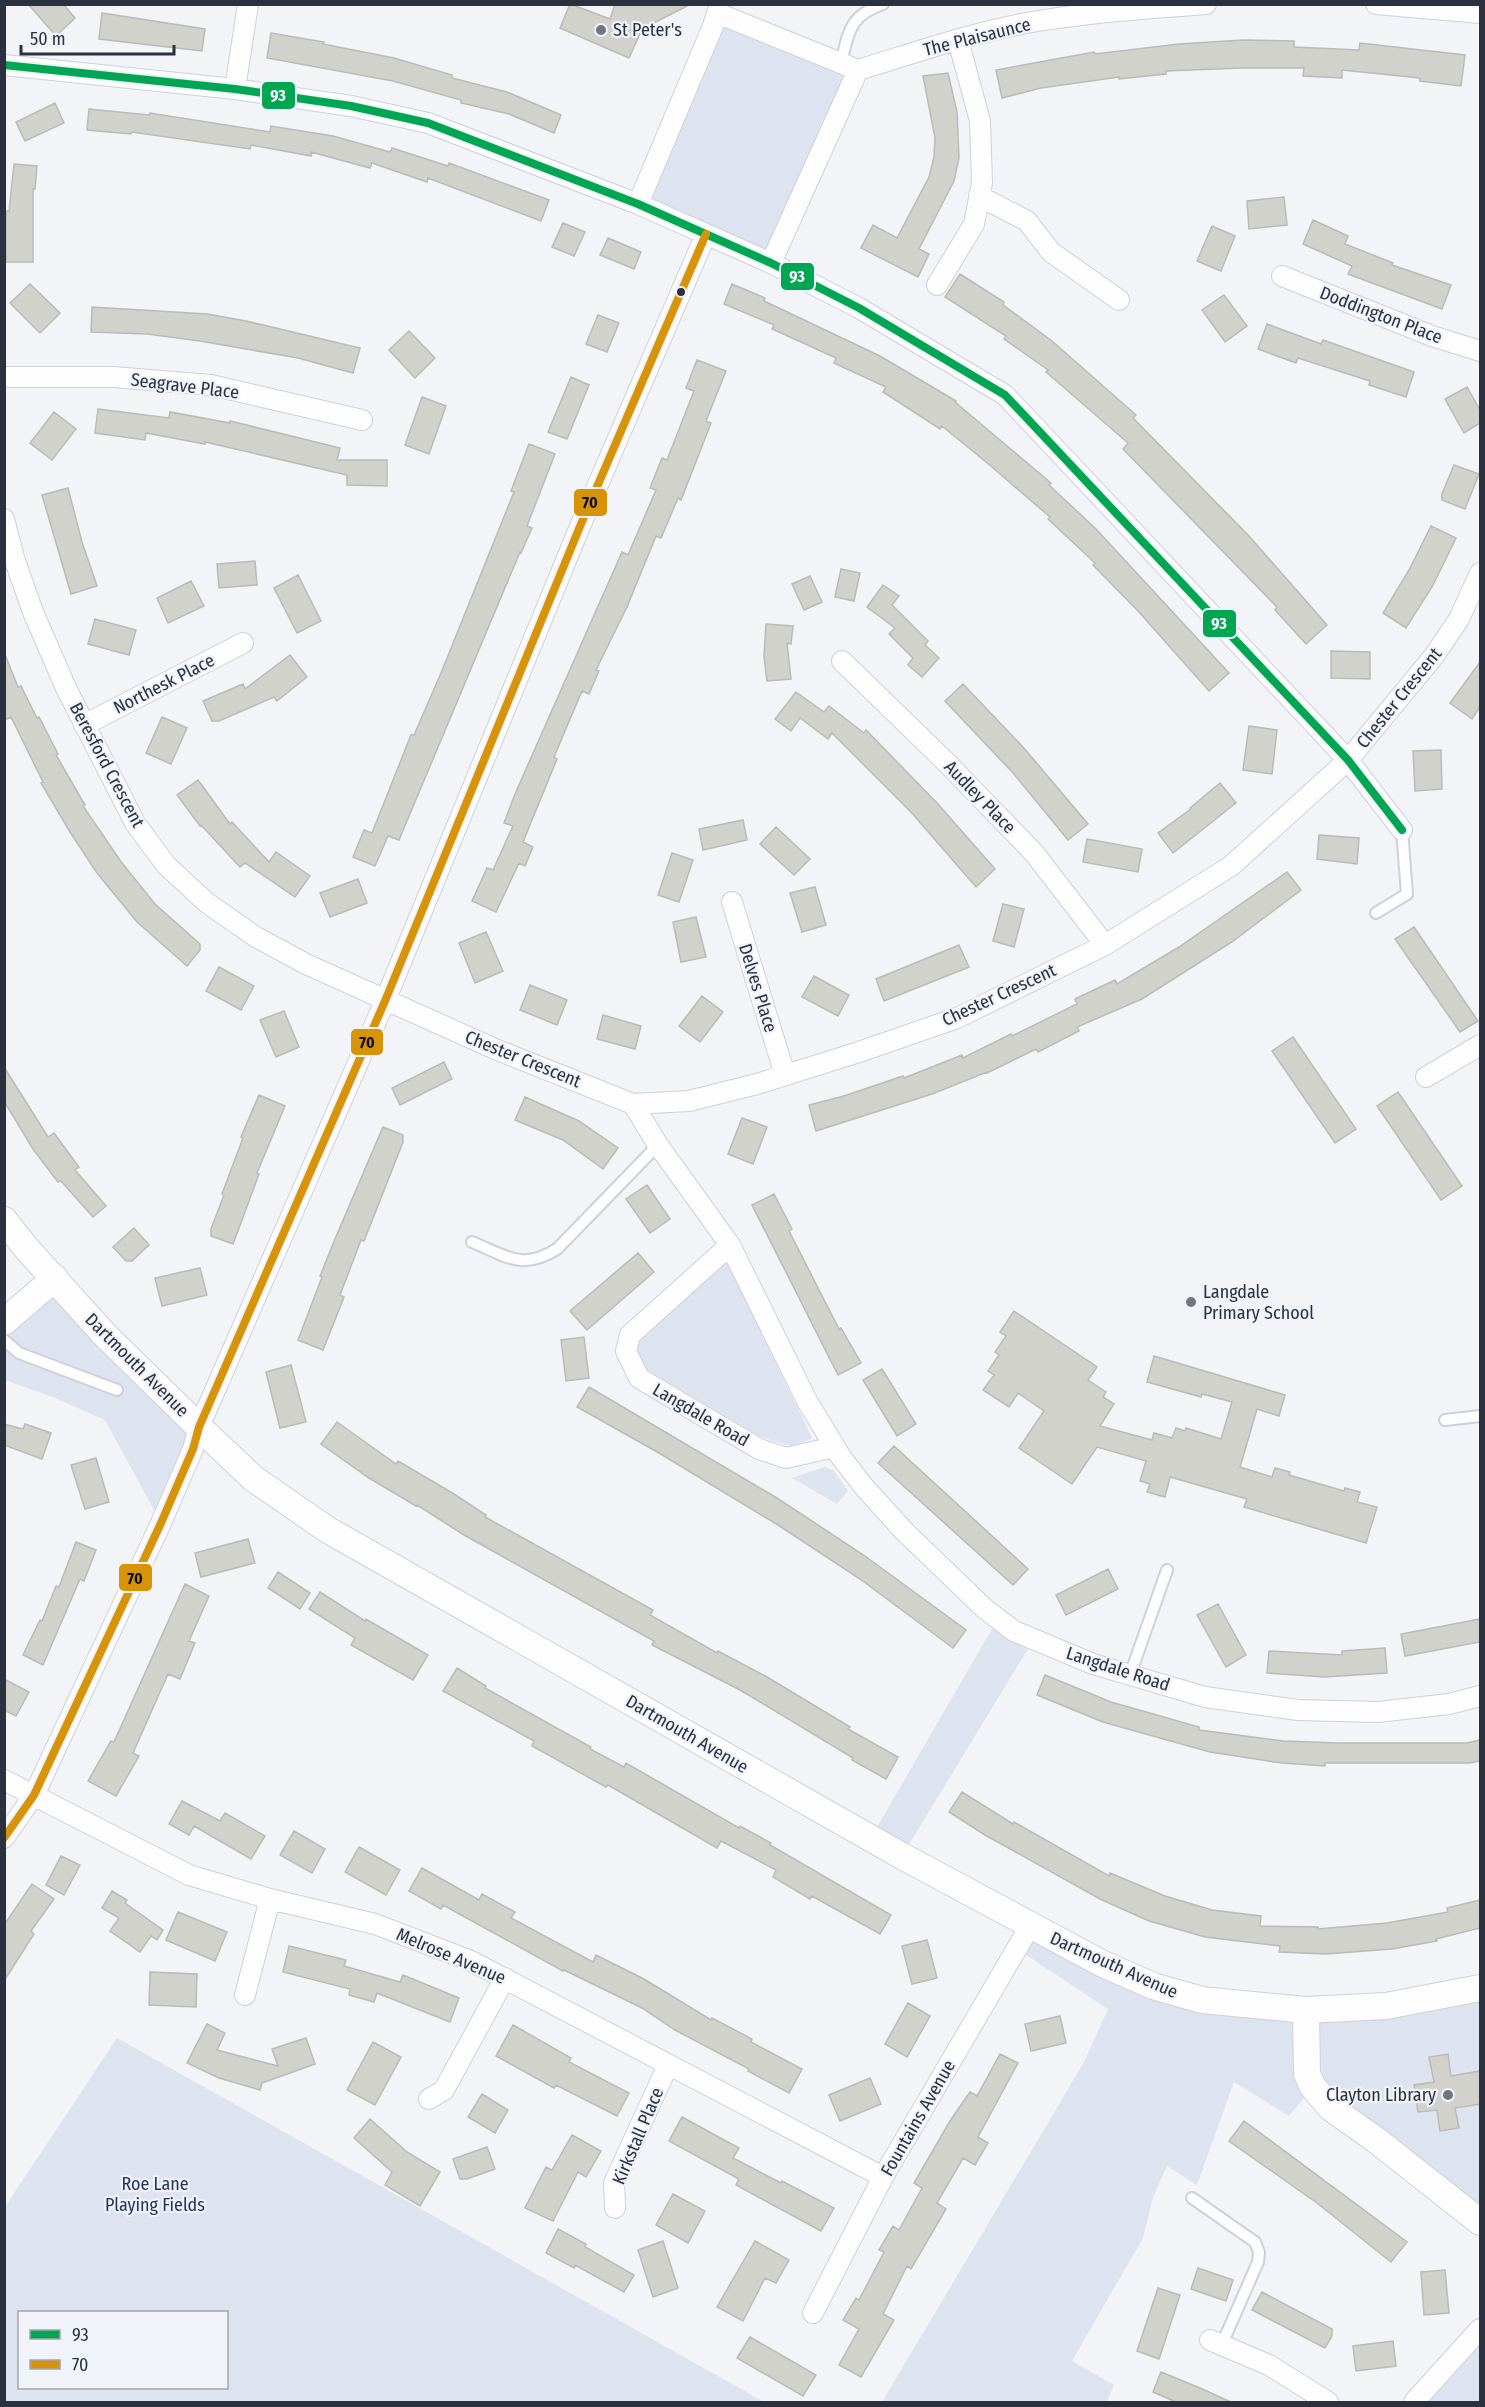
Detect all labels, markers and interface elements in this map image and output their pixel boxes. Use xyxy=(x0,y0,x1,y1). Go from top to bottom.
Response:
street label: The Plaisaunce xyxy=(921,13,1033,61)
scale bar xyxy=(21,18,174,56)
place label: St Peter's xyxy=(613,19,682,41)
marker: St Peter's xyxy=(594,23,608,37)
text: 50 m xyxy=(30,28,66,50)
line badge: 93 xyxy=(261,81,296,110)
text: 93 xyxy=(270,86,286,105)
line badge: 93 xyxy=(780,262,815,291)
text: 93 xyxy=(789,267,805,286)
street label: Doddington Place xyxy=(1317,282,1445,349)
unlabelled marker xyxy=(675,286,687,298)
street label: Seagrave Place xyxy=(130,368,241,404)
line badge: 70 xyxy=(573,488,608,517)
text: 70 xyxy=(582,493,598,512)
line badge: 93 xyxy=(1202,609,1237,638)
text: 93 xyxy=(1211,614,1227,633)
street label: Chester Crescent xyxy=(1352,643,1446,753)
street label: Northesk Place xyxy=(110,649,218,719)
street label: Beresford Crescent xyxy=(65,699,149,831)
street label: Audley Place xyxy=(940,756,1020,838)
street label: Delves Place xyxy=(734,941,782,1035)
street label: Chester Crescent xyxy=(939,959,1059,1031)
street label: Chester Crescent xyxy=(462,1026,584,1092)
line badge: 70 xyxy=(350,1028,384,1056)
text: 70 xyxy=(359,1033,375,1052)
place label: Langdale Primary School xyxy=(1203,1281,1314,1324)
marker: Langdale Primary School xyxy=(1184,1295,1198,1309)
street label: Dartmouth Avenue xyxy=(81,1309,194,1422)
street label: Langdale Road xyxy=(649,1379,753,1451)
line badge: 70 xyxy=(118,1563,153,1592)
text: 70 xyxy=(127,1569,143,1588)
street label: Langdale Road xyxy=(1063,1642,1173,1696)
street label: Dartmouth Avenue xyxy=(622,1690,752,1778)
street label: Melrose Avenue xyxy=(393,1923,509,1989)
street label: Dartmouth Avenue xyxy=(1047,1927,1181,2003)
street label: Fountains Avenue xyxy=(876,2056,960,2180)
street label: Kirkstall Place xyxy=(608,2084,668,2188)
place label: Clayton Library xyxy=(1326,2084,1436,2106)
marker: Clayton Library xyxy=(1441,2088,1455,2102)
park label: Roe Lane Playing Fields xyxy=(105,2173,205,2216)
legend xyxy=(18,2311,228,2389)
text: 93 xyxy=(72,2324,89,2346)
text: 70 xyxy=(72,2354,88,2376)

